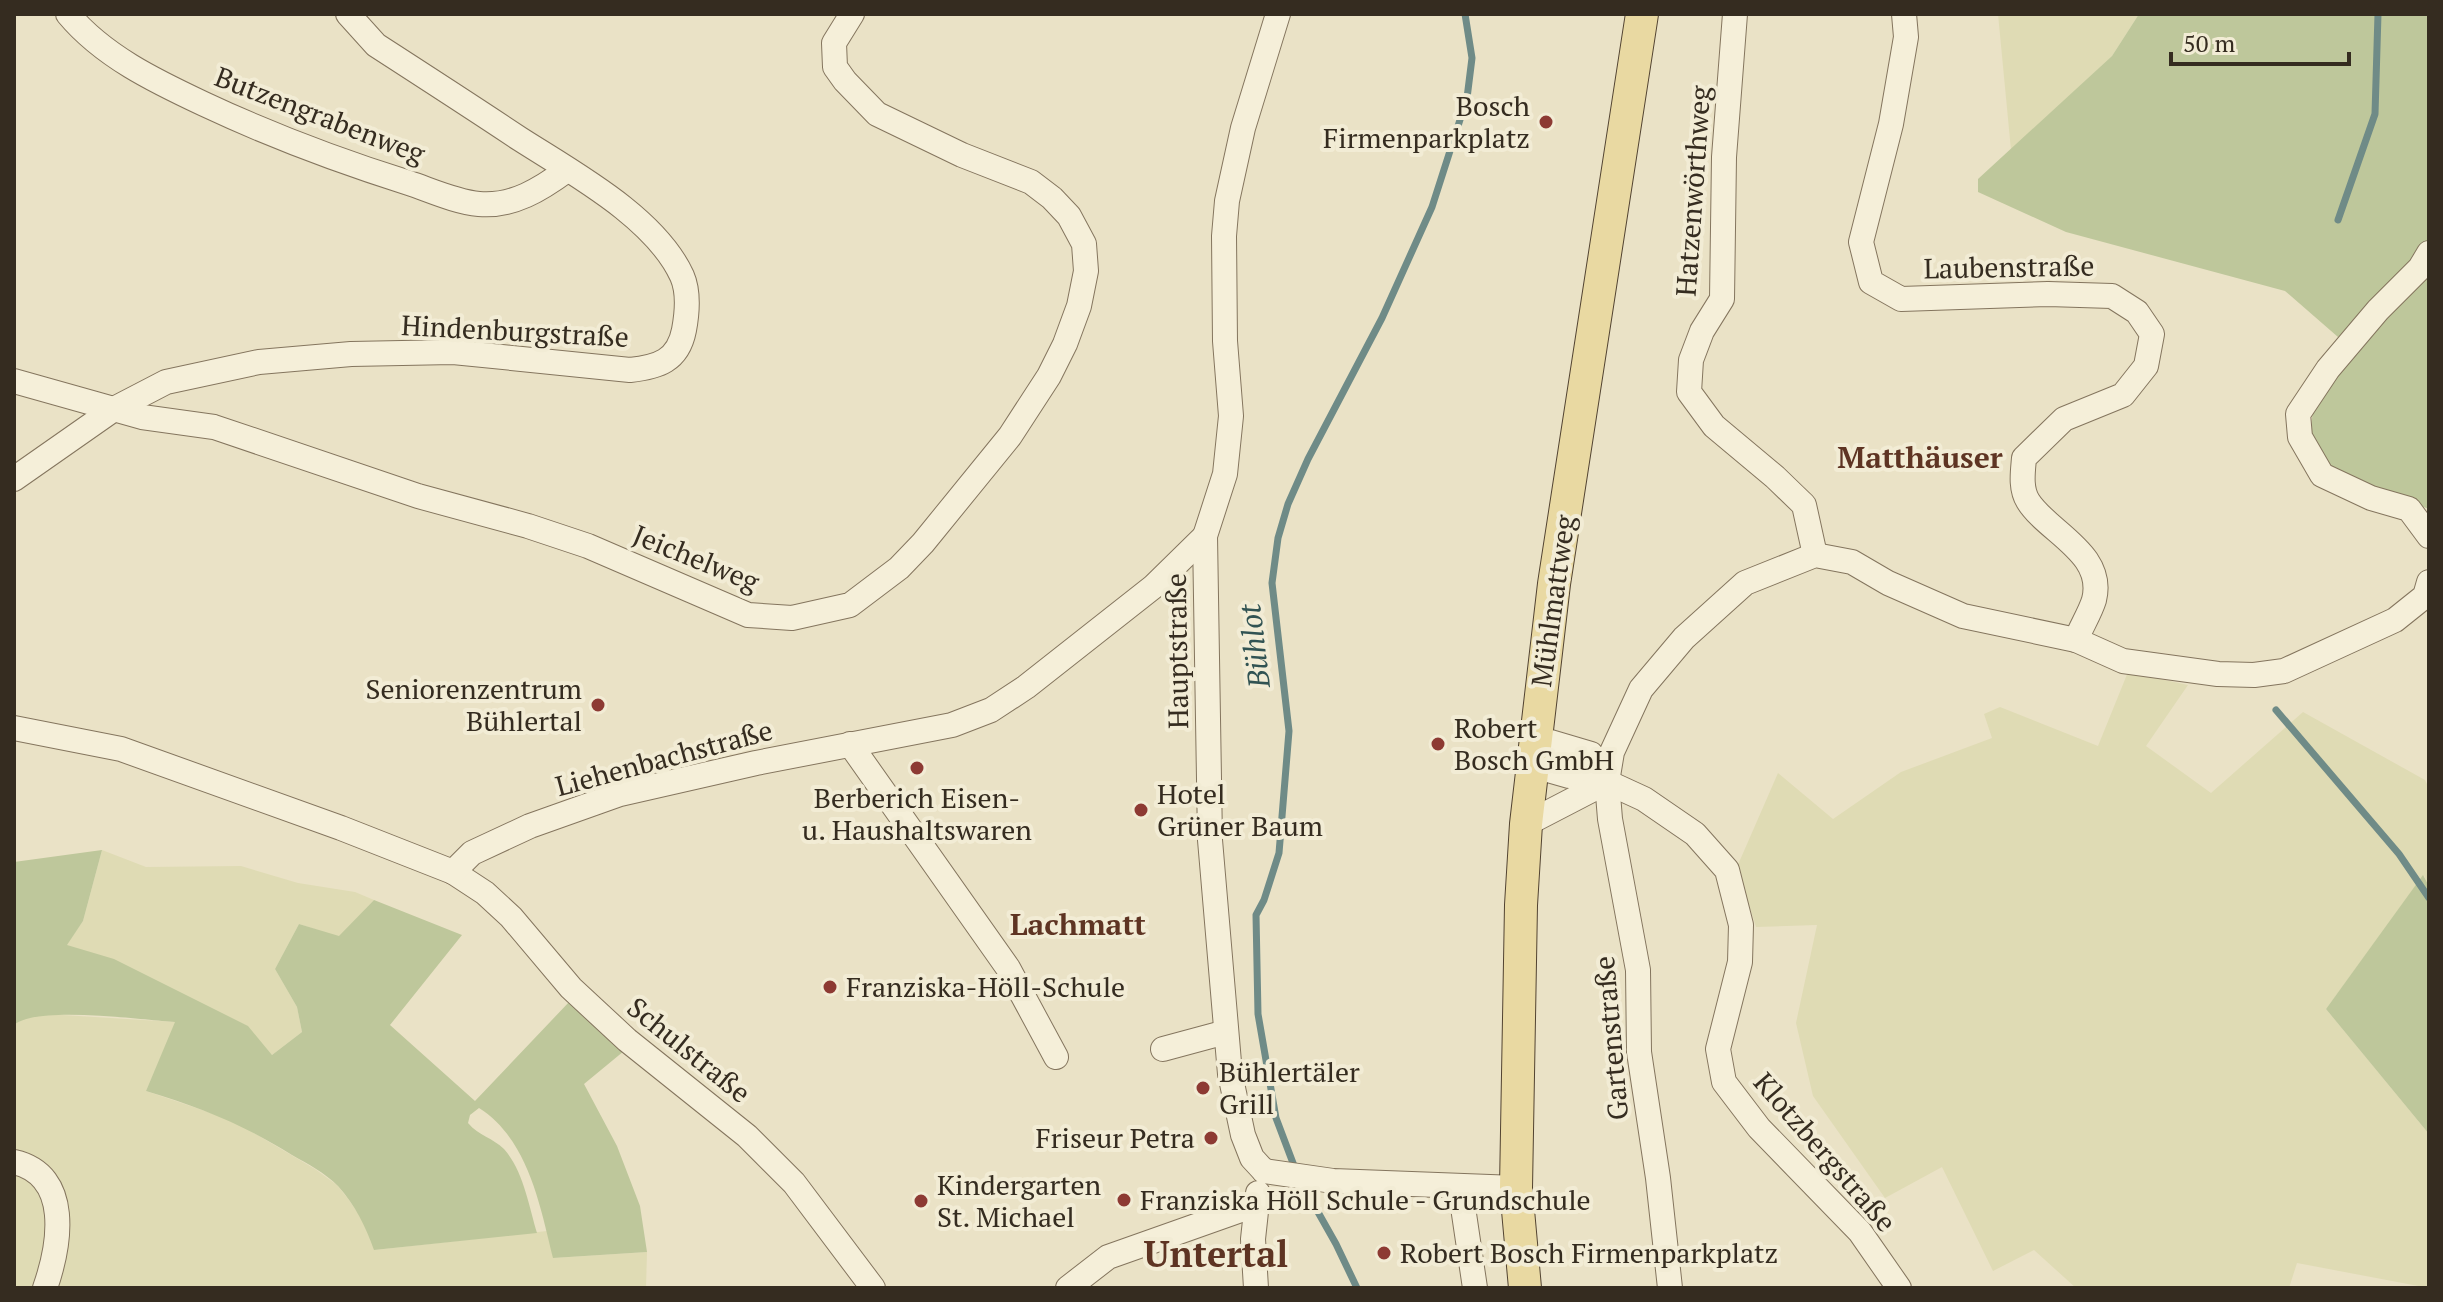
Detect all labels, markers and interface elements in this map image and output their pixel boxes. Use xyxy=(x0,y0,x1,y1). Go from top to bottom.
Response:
scale bar xyxy=(2171,16,2349,66)
text: 50 m xyxy=(2183,27,2235,59)
street label: Butzengrabenweg xyxy=(210,57,432,172)
street label: Hatzenwörthweg xyxy=(1667,83,1718,297)
place label: Bosch Firmenparkplatz xyxy=(1323,87,1530,156)
marker: Bosch Firmenparkplatz xyxy=(1537,113,1555,131)
street label: Laubenstraße xyxy=(1923,247,2095,286)
street label: Hindenburgstraße xyxy=(400,306,630,355)
district label: Matthäuser xyxy=(1837,437,2003,477)
street label: Mühlmattweg xyxy=(1522,511,1583,689)
street label: Jeichelweg xyxy=(628,515,766,600)
street label: Hauptstraße xyxy=(1157,573,1196,729)
water label: Bühlot xyxy=(1229,601,1279,691)
place label: Seniorenzentrum Bühlertal xyxy=(365,670,582,739)
marker: Seniorenzentrum Bühlertal xyxy=(589,696,607,714)
place label: Robert Bosch GmbH xyxy=(1454,709,1614,778)
street label: Liehenbachstraße xyxy=(551,711,776,804)
marker: Robert Bosch GmbH xyxy=(1429,735,1447,753)
marker: Berberich Eisen- u. Haushaltswaren xyxy=(908,759,926,777)
place label: Hotel Grüner Baum xyxy=(1157,775,1323,844)
place label: Berberich Eisen- u. Haushaltswaren xyxy=(802,779,1032,848)
marker: Hotel Grüner Baum xyxy=(1132,801,1150,819)
district label: Lachmatt xyxy=(1010,904,1146,944)
street label: Gartenstraße xyxy=(1585,954,1636,1122)
place label: Franziska-Höll-Schule xyxy=(846,968,1125,1005)
marker: Franziska-Höll-Schule xyxy=(821,978,839,996)
street label: Schulstraße xyxy=(620,989,759,1111)
place label: Bühlertäler Grill xyxy=(1219,1053,1360,1122)
street label: Klotzbergstraße xyxy=(1746,1064,1905,1239)
marker: Bühlertäler Grill xyxy=(1194,1079,1212,1097)
place label: Friseur Petra xyxy=(1036,1119,1195,1156)
marker: Friseur Petra xyxy=(1202,1129,1220,1147)
place label: Kindergarten St. Michael xyxy=(937,1166,1102,1235)
place label: Franziska Höll Schule - Grundschule xyxy=(1140,1181,1591,1218)
marker: Franziska Höll Schule - Grundschule xyxy=(1115,1191,1133,1209)
marker: Kindergarten St. Michael xyxy=(912,1192,930,1210)
district label: Untertal xyxy=(1144,1230,1288,1277)
place label: Robert Bosch Firmenparkplatz xyxy=(1400,1234,1778,1271)
marker: Robert Bosch Firmenparkplatz xyxy=(1375,1244,1393,1262)

